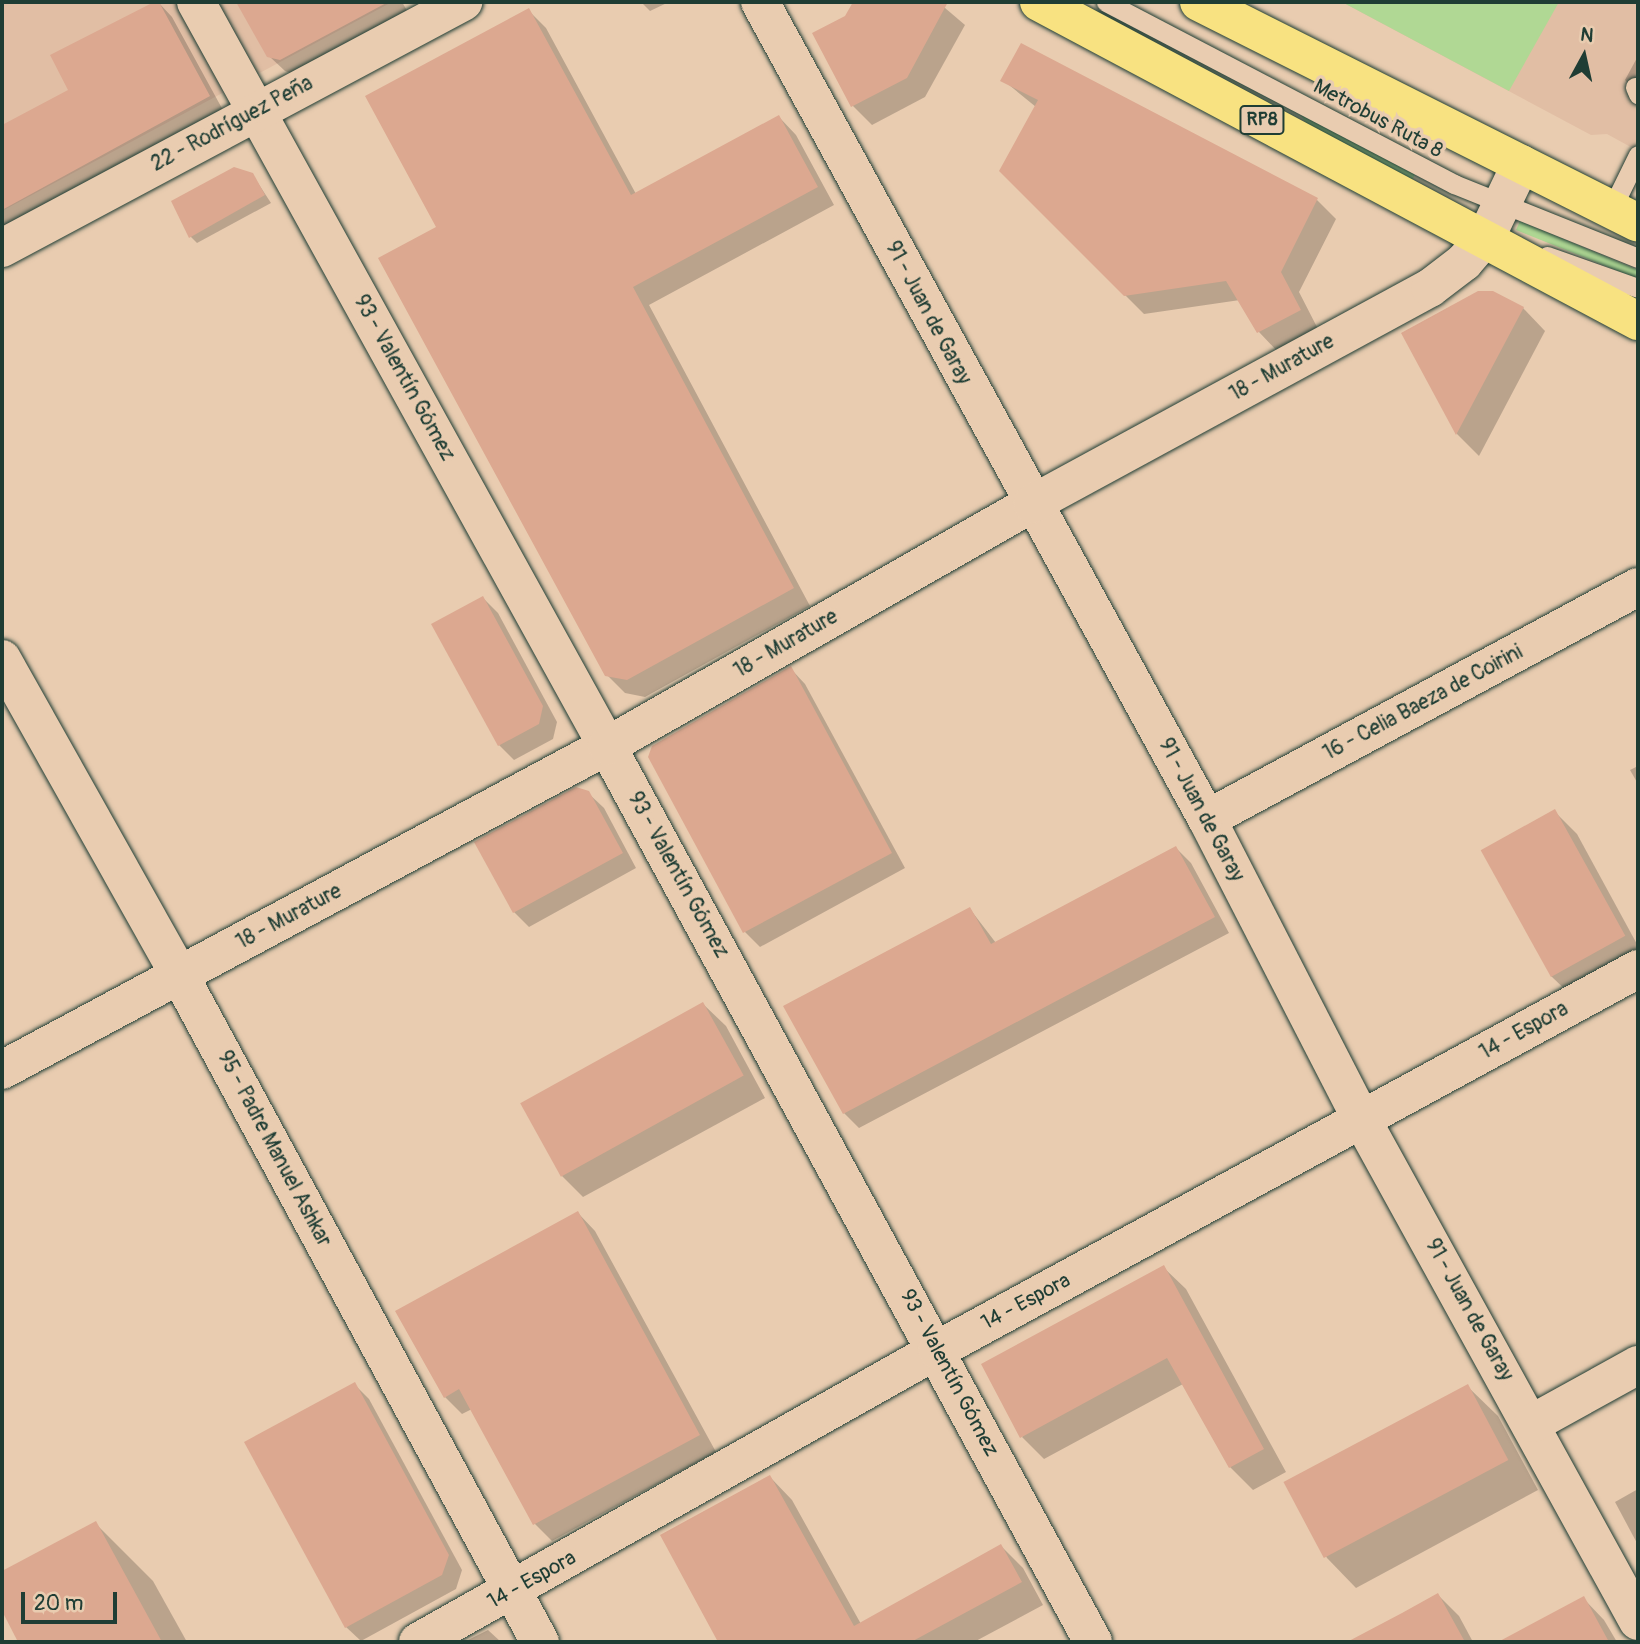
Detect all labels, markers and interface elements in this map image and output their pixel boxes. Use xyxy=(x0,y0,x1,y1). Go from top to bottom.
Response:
north arrow xyxy=(1549,21,1619,91)
text: N xyxy=(1579,22,1595,48)
street label: 22 - Rodríguez Peña xyxy=(147,71,317,177)
street label: Metrobus Ruta 8 xyxy=(1309,74,1447,164)
road number: RP8 xyxy=(1239,104,1285,136)
street label: 91 - Juan de Garay xyxy=(880,237,976,389)
street label: 93 - Valentín Gómez xyxy=(348,291,460,465)
street label: 18 - Murature xyxy=(1225,329,1339,407)
street label: 18 - Murature xyxy=(730,604,842,684)
street label: 16 - Celia Baeza de Coirini xyxy=(1319,640,1527,766)
street label: 91 - Juan de Garay xyxy=(1153,734,1249,886)
street label: 93 - Valentín Gómez xyxy=(622,788,734,962)
street label: 18 - Murature xyxy=(232,879,346,955)
street label: 14 - Espora xyxy=(1475,996,1573,1066)
street label: 95 - Padre Manuel Ashkar xyxy=(212,1047,336,1251)
street label: 91 - Juan de Garay xyxy=(1420,1235,1518,1385)
street label: 14 - Espora xyxy=(977,1268,1075,1336)
street label: 93 - Valentín Gómez xyxy=(894,1285,1004,1461)
street label: 14 - Espora xyxy=(483,1545,581,1615)
scale bar xyxy=(24,1578,121,1622)
text: 20 m xyxy=(34,1590,83,1617)

